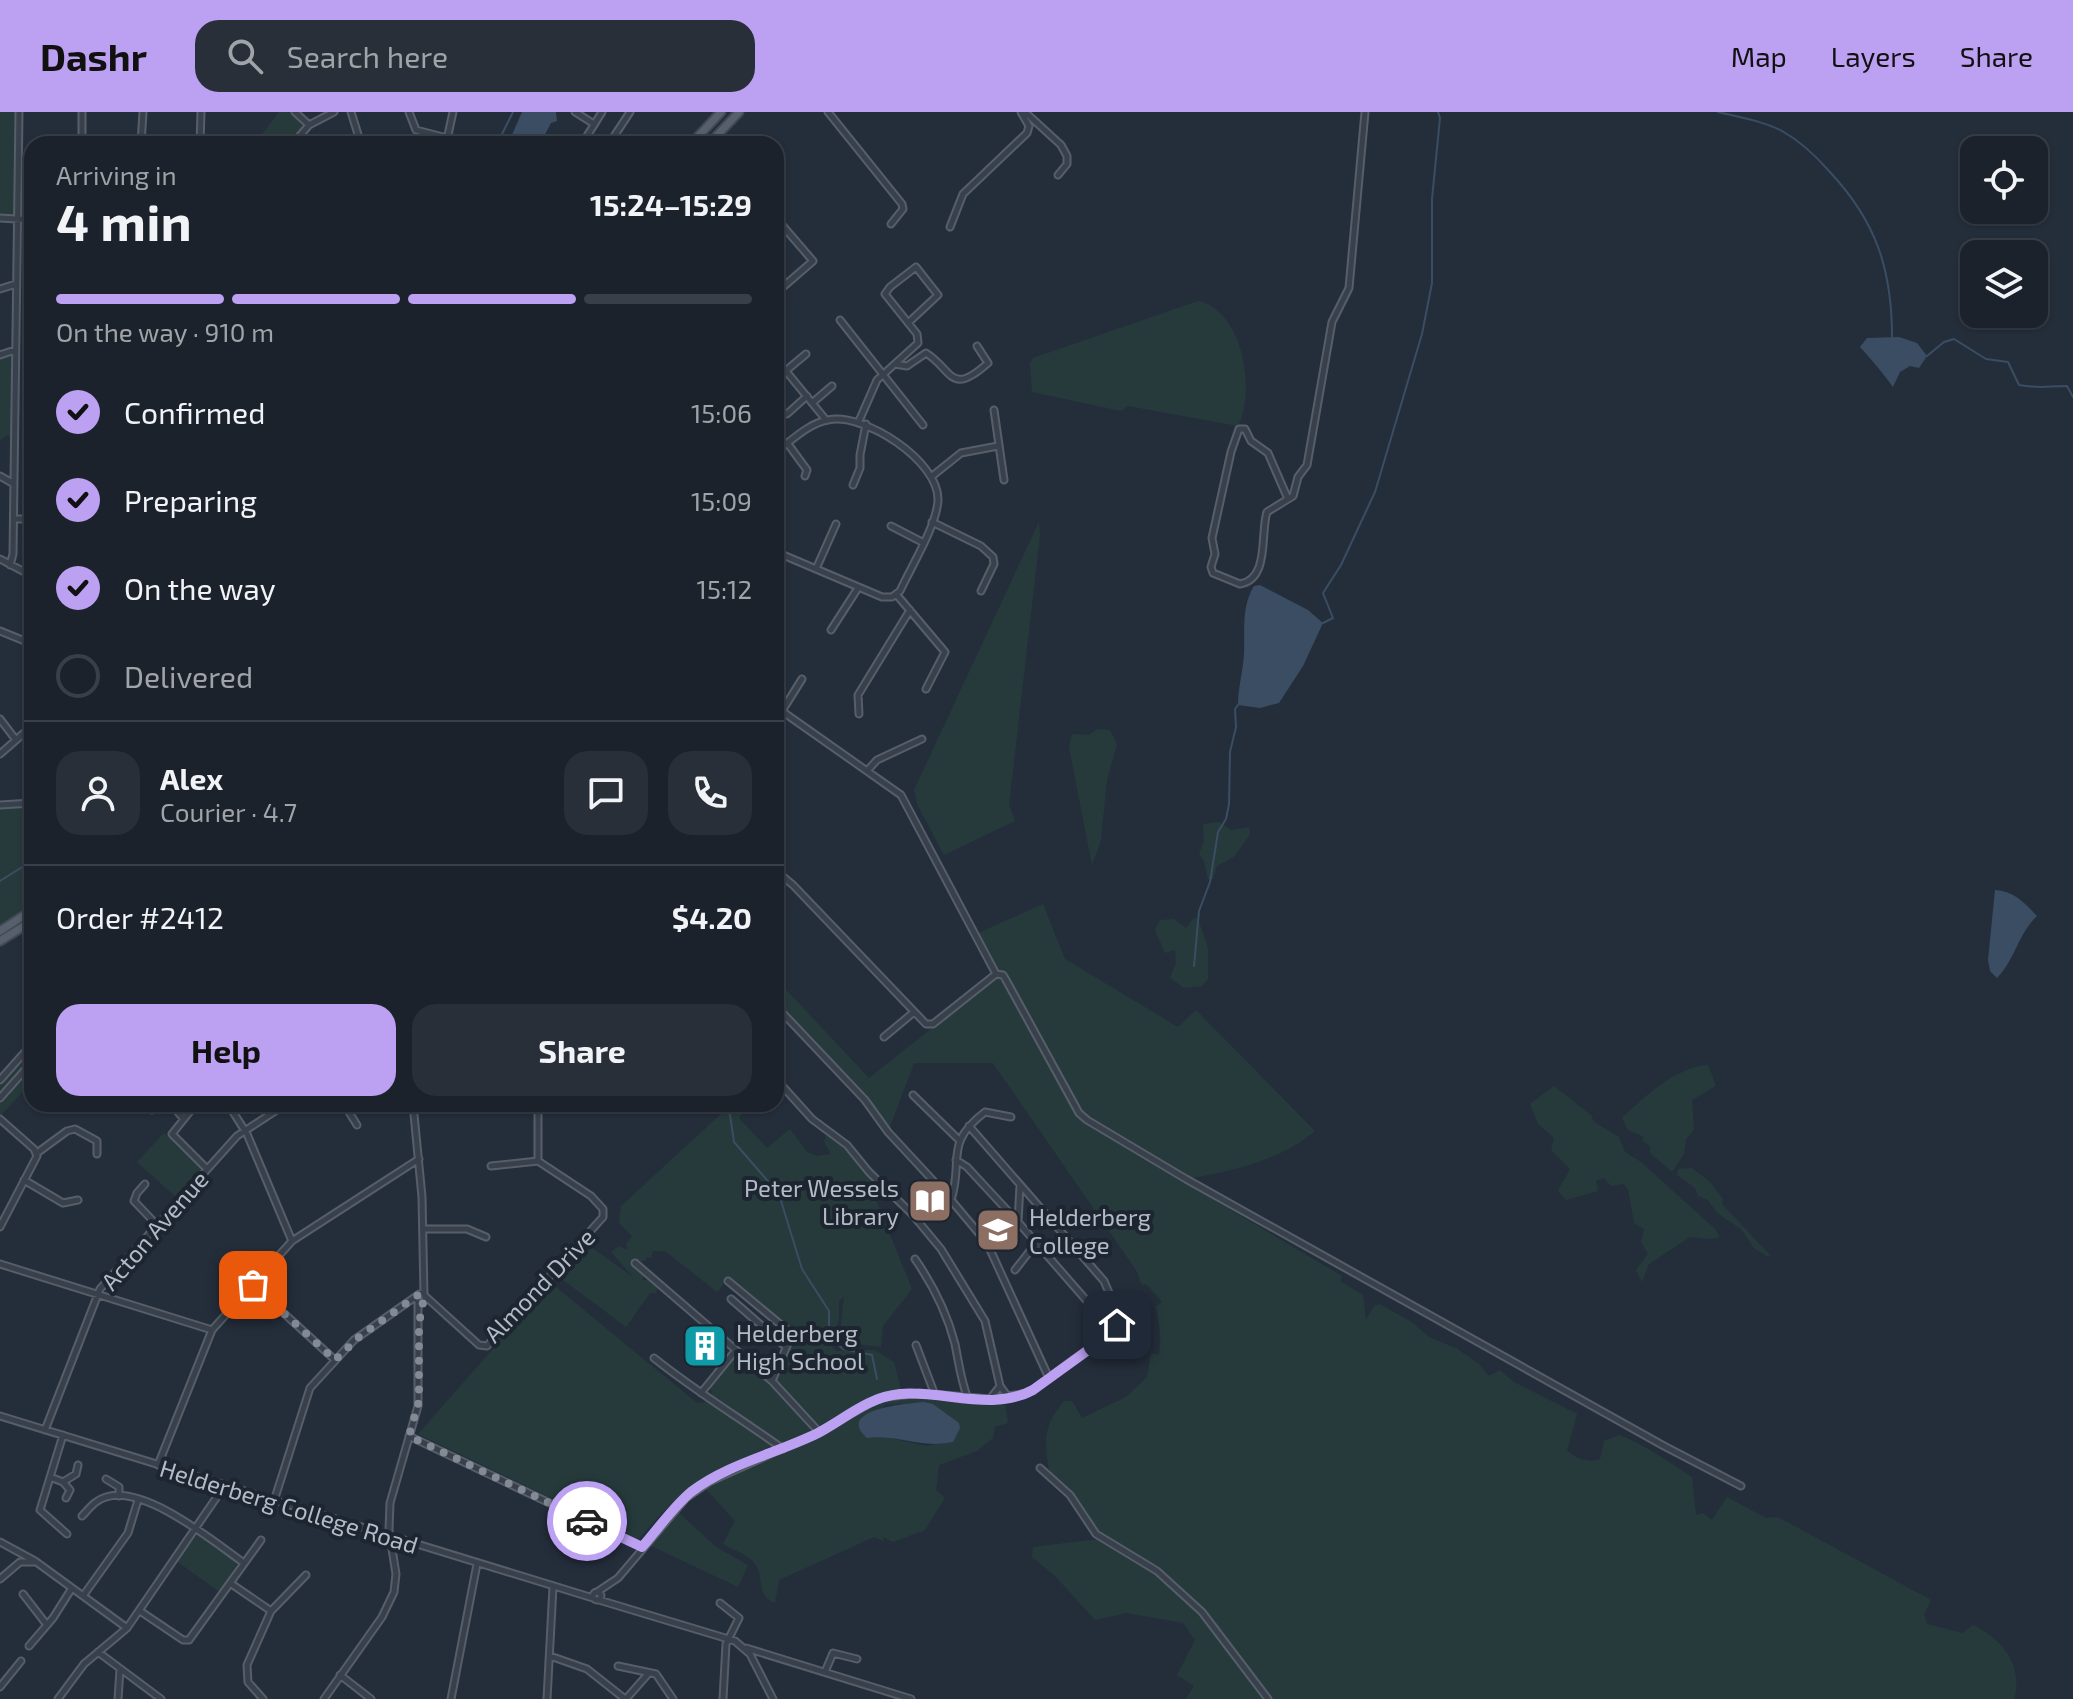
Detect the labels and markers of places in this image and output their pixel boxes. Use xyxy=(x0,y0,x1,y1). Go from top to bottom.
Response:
place label: Peter Wessels Library xyxy=(744,1173,899,1230)
library icon: Peter Wessels Library xyxy=(906,1177,954,1225)
place label: Helderberg College xyxy=(1029,1202,1151,1259)
school or university icon: Helderberg College xyxy=(974,1206,1022,1254)
pin xyxy=(219,1251,287,1319)
pin xyxy=(1083,1291,1151,1359)
place label: Helderberg High School xyxy=(736,1318,864,1375)
building icon: Helderberg High School xyxy=(681,1322,729,1370)

